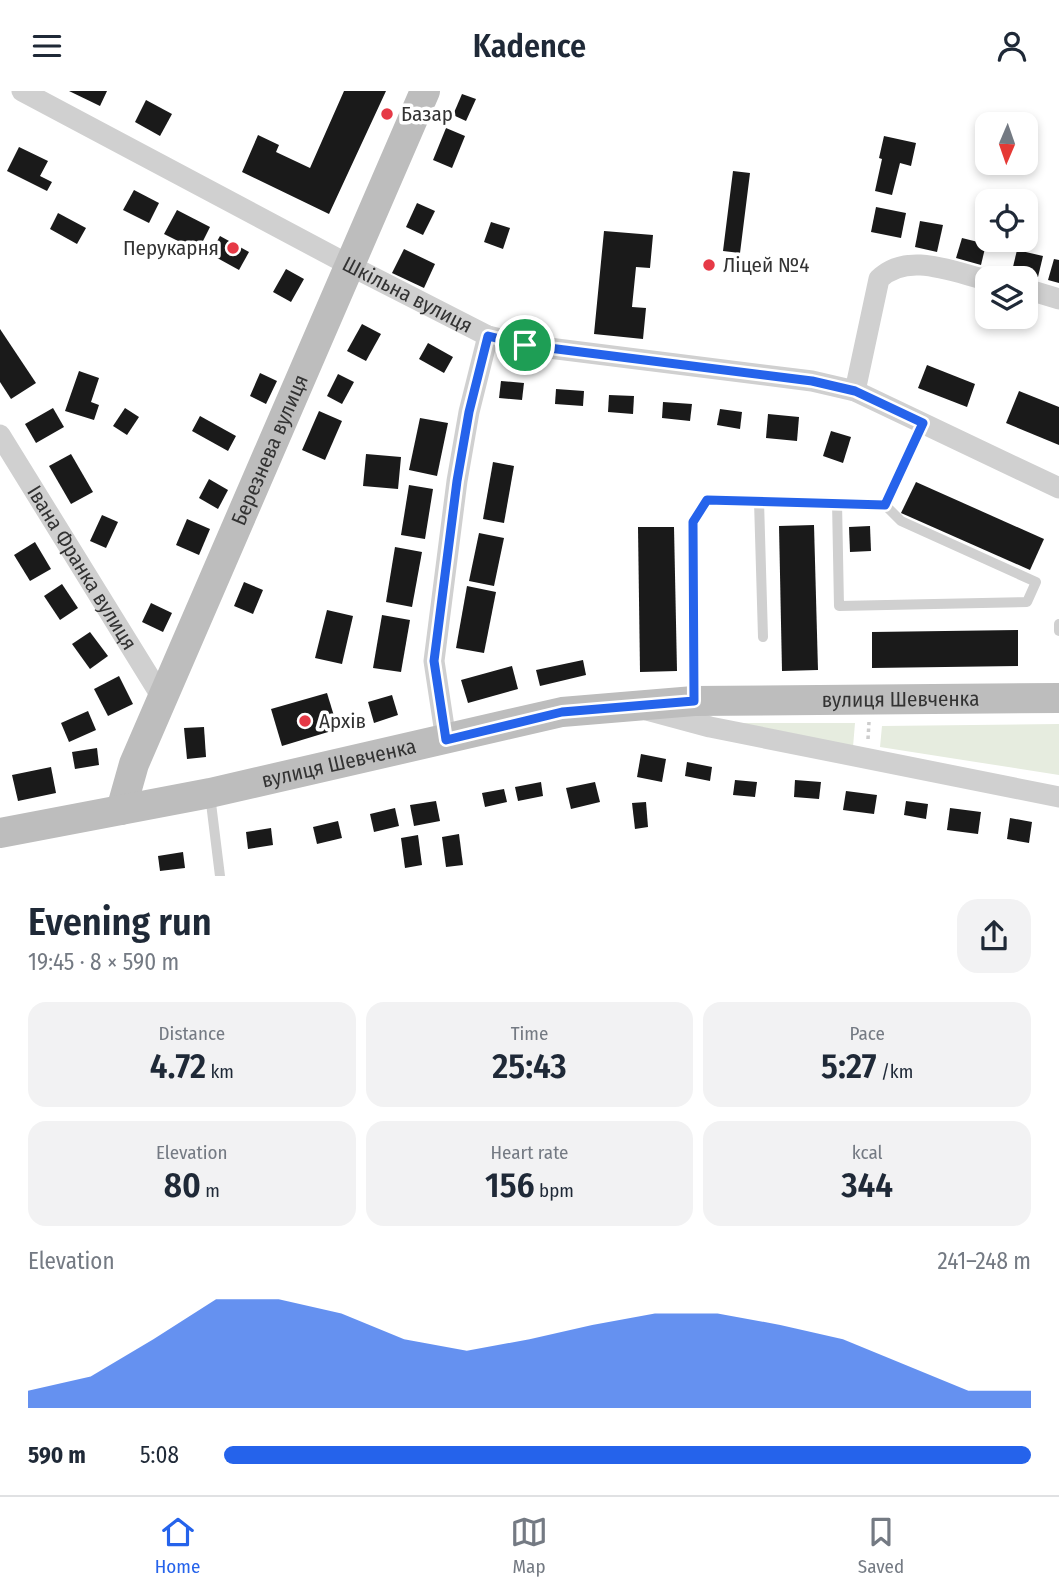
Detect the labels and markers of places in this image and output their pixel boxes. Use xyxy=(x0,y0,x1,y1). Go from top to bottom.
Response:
place label: Базар xyxy=(401,101,453,127)
marker: Базар xyxy=(379,106,395,122)
place label: Перукарня xyxy=(123,235,219,261)
marker: Перукарня xyxy=(225,240,241,256)
place label: Ліцей №4 xyxy=(723,252,809,278)
marker: Ліцей №4 xyxy=(701,257,717,273)
pin xyxy=(495,315,555,375)
place label: Архiв xyxy=(319,708,366,734)
marker: Архiв xyxy=(297,713,313,729)

